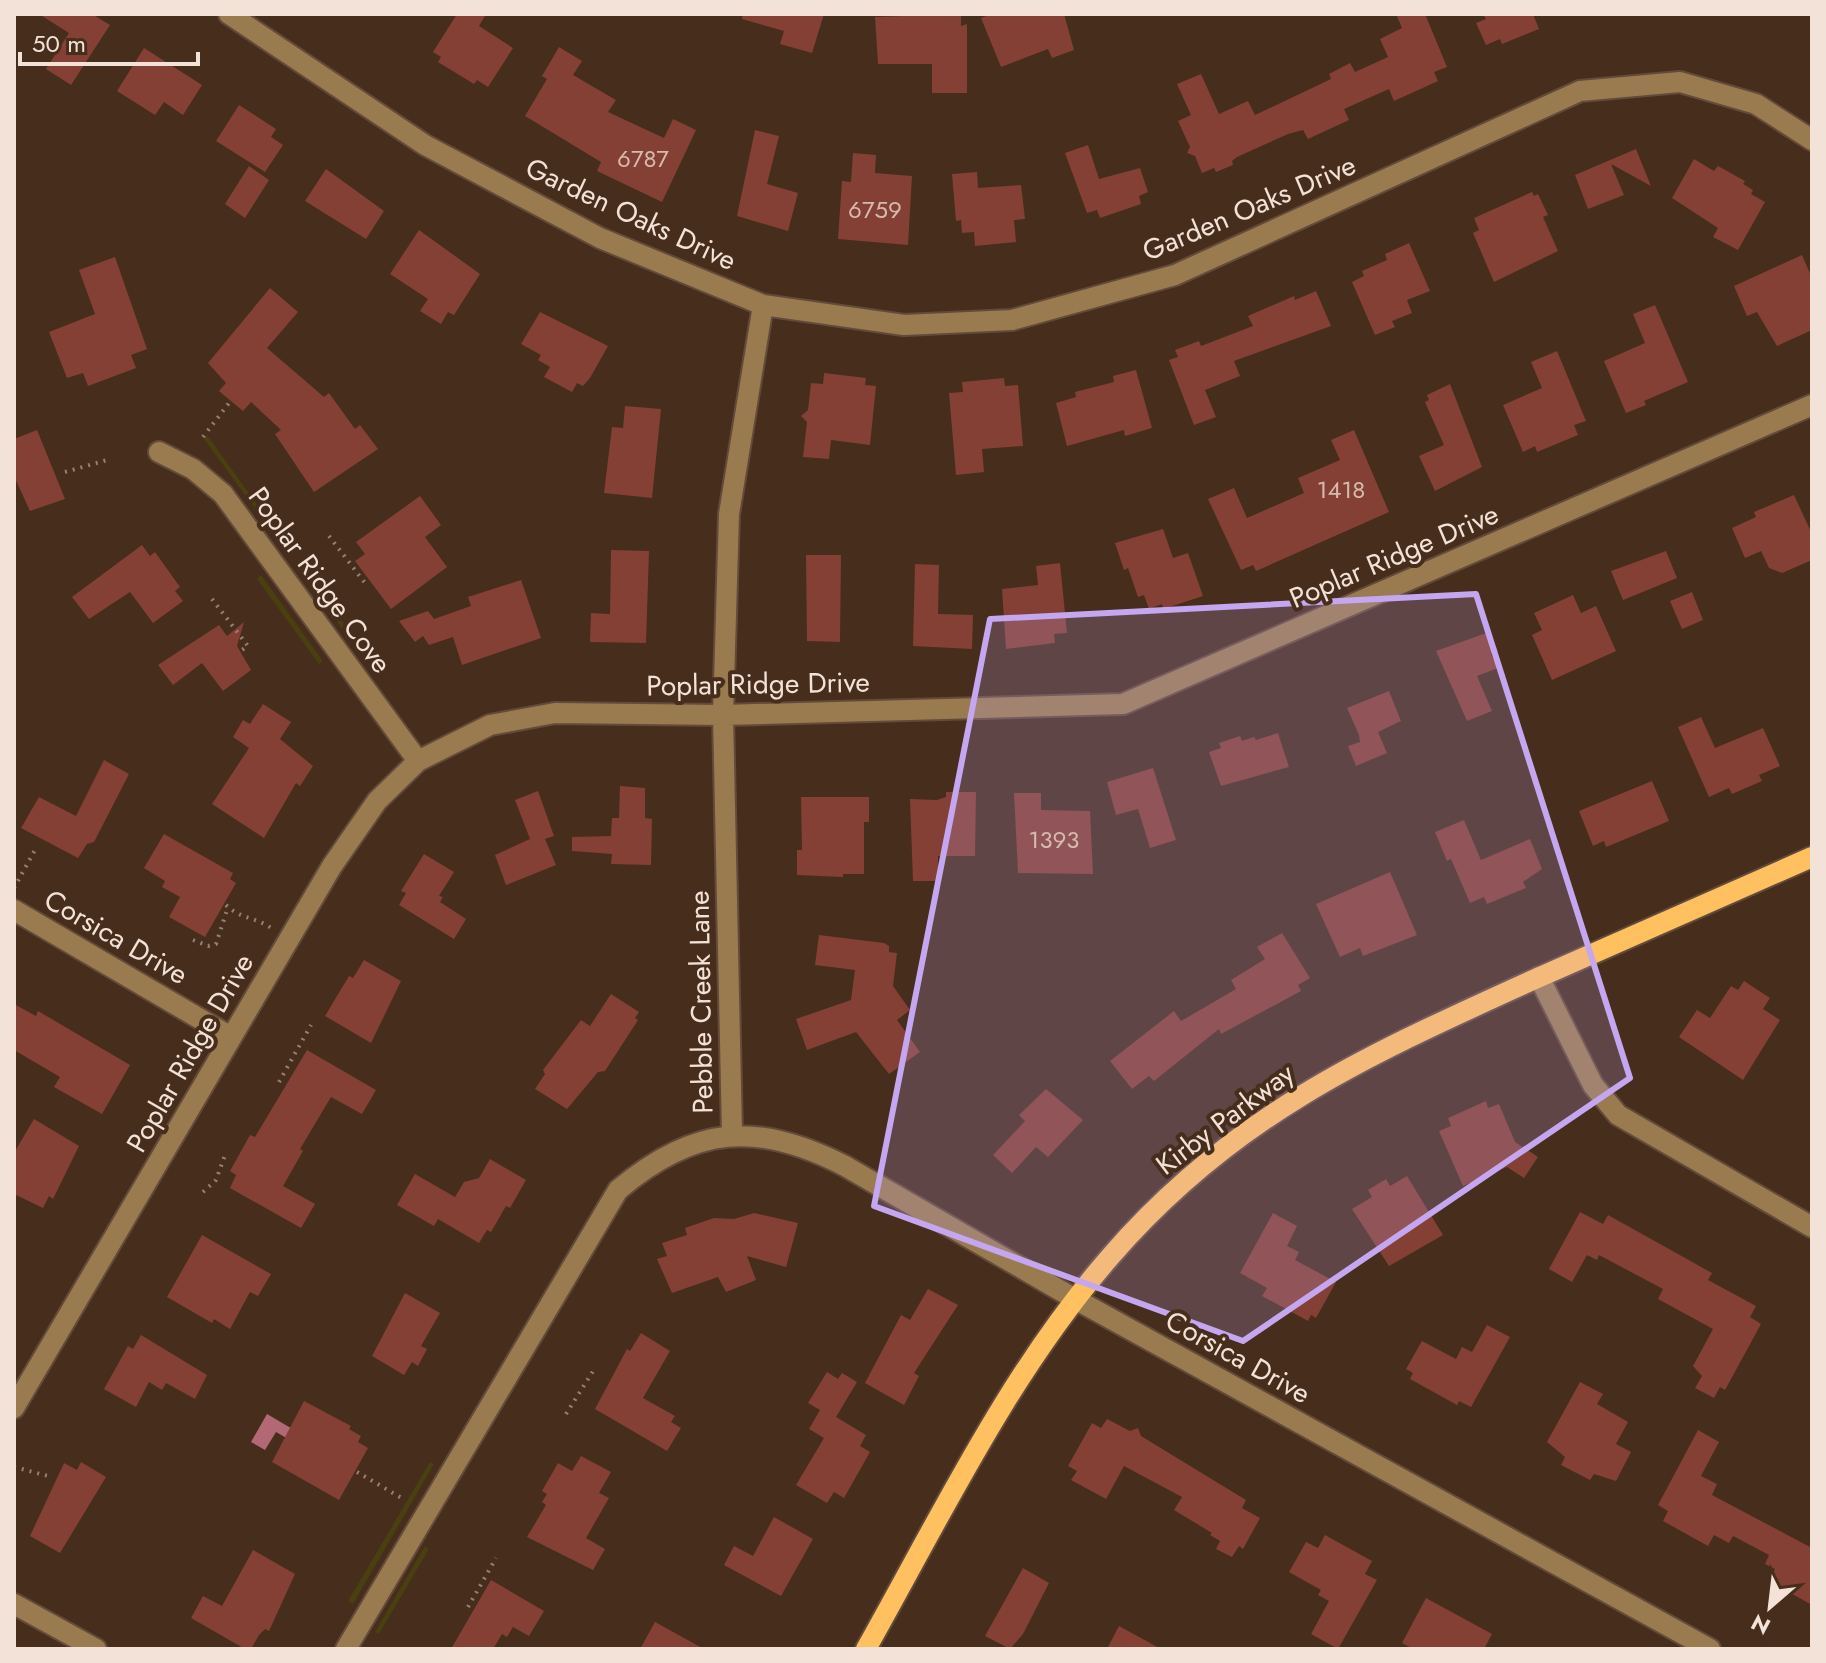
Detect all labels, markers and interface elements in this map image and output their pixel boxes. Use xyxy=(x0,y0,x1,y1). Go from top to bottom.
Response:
scale bar xyxy=(20,16,198,66)
text: 50 m xyxy=(32,26,86,61)
house number: 6787 xyxy=(617,141,669,176)
street label: Garden Oaks Drive xyxy=(1136,145,1362,271)
street label: Garden Oaks Drive xyxy=(519,147,743,281)
house number: 6759 xyxy=(848,192,902,227)
house number: 1418 xyxy=(1317,472,1365,507)
street label: Poplar Ridge Cove xyxy=(238,478,402,682)
street label: Poplar Ridge Drive xyxy=(1283,493,1505,619)
street label: Poplar Ridge Drive xyxy=(646,662,870,706)
house number: 1393 xyxy=(1029,822,1079,857)
street label: Corsica Drive xyxy=(36,879,196,995)
street label: Pebble Creek Lane xyxy=(679,890,723,1114)
street label: Poplar Ridge Drive xyxy=(116,946,264,1160)
street label: Kirby Parkway xyxy=(1147,1053,1303,1185)
street label: Corsica Drive xyxy=(1158,1300,1318,1414)
north arrow xyxy=(1730,1567,1810,1647)
text: N xyxy=(1745,1606,1776,1643)

